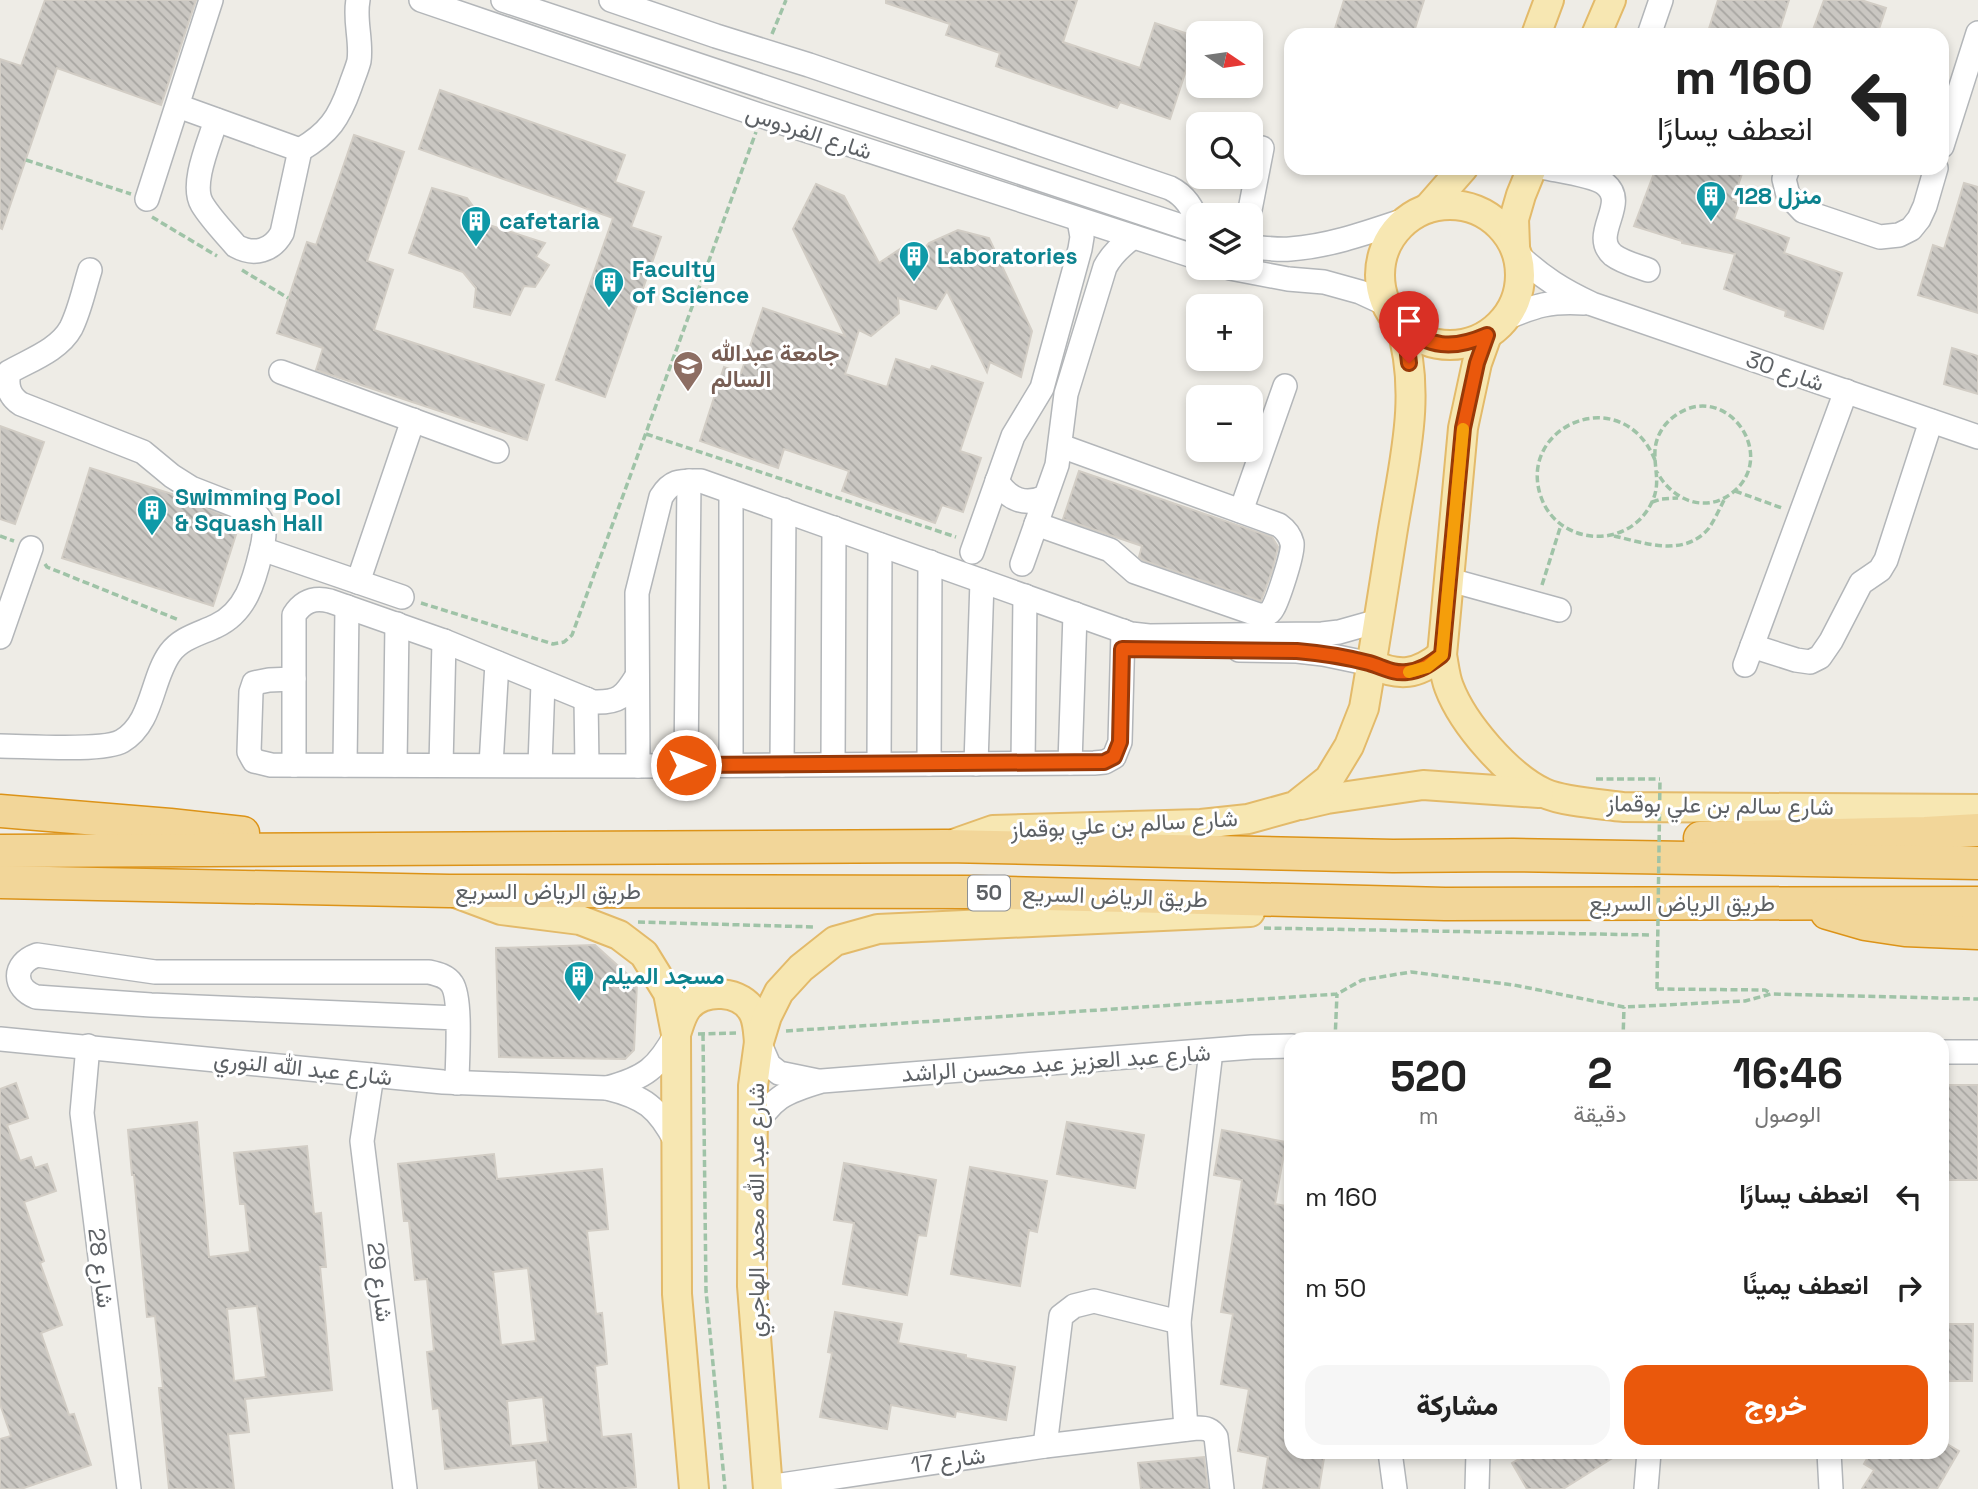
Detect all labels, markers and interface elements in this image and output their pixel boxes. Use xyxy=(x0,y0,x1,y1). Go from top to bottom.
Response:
north arrow xyxy=(1186,21,1264,98)
map controls xyxy=(1186,21,1263,462)
text: 160 m xyxy=(1675,46,1813,108)
icon: left xyxy=(1837,56,1928,147)
street label: شارع الفردوس xyxy=(742,97,876,167)
text: انعطف يسارًا xyxy=(1657,109,1813,149)
button: search xyxy=(1186,112,1263,189)
building icon: منزل 128 xyxy=(1694,179,1728,223)
place label: منزل 128 xyxy=(1734,181,1822,211)
button: layers xyxy=(1186,203,1263,280)
building icon: cafetaria xyxy=(459,204,493,248)
place label: cafetaria xyxy=(499,206,600,236)
building icon: Laboratories xyxy=(897,239,931,283)
place label: Laboratories xyxy=(937,241,1078,271)
place label: Faculty of Science xyxy=(632,254,749,310)
building icon: Faculty of Science xyxy=(592,265,626,309)
pin xyxy=(1379,291,1439,363)
button: + xyxy=(1186,294,1263,371)
icon: arrive xyxy=(1390,302,1428,340)
place label: جامعة عبدالله السالم xyxy=(711,338,840,394)
street label: شارع 30 xyxy=(1742,344,1828,399)
school or university icon: جامعة عبدالله السالم xyxy=(671,349,705,393)
button: − xyxy=(1186,385,1263,462)
place label: Swimming Pool & Squash Hall xyxy=(175,482,341,538)
building icon: Swimming Pool & Squash Hall xyxy=(135,493,169,537)
position arrow xyxy=(649,728,723,802)
street label: شارع سالم بن علي بوقماز xyxy=(1605,788,1834,826)
street label: شارع سالم بن علي بوقماز xyxy=(1009,803,1239,849)
street label: طريق الرياض السريع xyxy=(455,876,641,907)
road number: 50 xyxy=(968,876,1010,910)
street label: طريق الرياض السريع xyxy=(1022,878,1208,915)
street label: طريق الرياض السريع xyxy=(1589,888,1775,919)
building icon: مسجد الميلم xyxy=(562,959,596,1003)
place label: مسجد الميلم xyxy=(602,961,724,991)
street label: شارع عبد العزيز عبد محسن الراشد xyxy=(900,1037,1212,1090)
street label: شارع عبد الله النوري xyxy=(212,1044,394,1096)
text: 2 xyxy=(1588,1047,1612,1100)
text: 16:46 xyxy=(1733,1047,1843,1100)
text: 520 xyxy=(1390,1050,1467,1103)
street label: شارع عبد الله محمد الهاجري xyxy=(741,1083,775,1337)
text: دقيقة xyxy=(1573,1099,1627,1129)
text: الوصول xyxy=(1755,1099,1821,1129)
text: m xyxy=(1419,1101,1439,1131)
text: انعطف يسارًا xyxy=(1739,1177,1869,1211)
icon: left xyxy=(1890,1178,1928,1216)
text: 160 m xyxy=(1305,1180,1378,1214)
street label: شارع 28 xyxy=(80,1226,121,1310)
street label: شارع 29 xyxy=(359,1240,400,1324)
text: انعطف يمينًا xyxy=(1743,1268,1869,1302)
icon: right xyxy=(1890,1269,1928,1307)
text: 50 m xyxy=(1305,1271,1366,1305)
button: مشاركة xyxy=(1305,1365,1610,1445)
button: خروج xyxy=(1624,1365,1928,1445)
street label: شارع 17 xyxy=(909,1440,987,1481)

